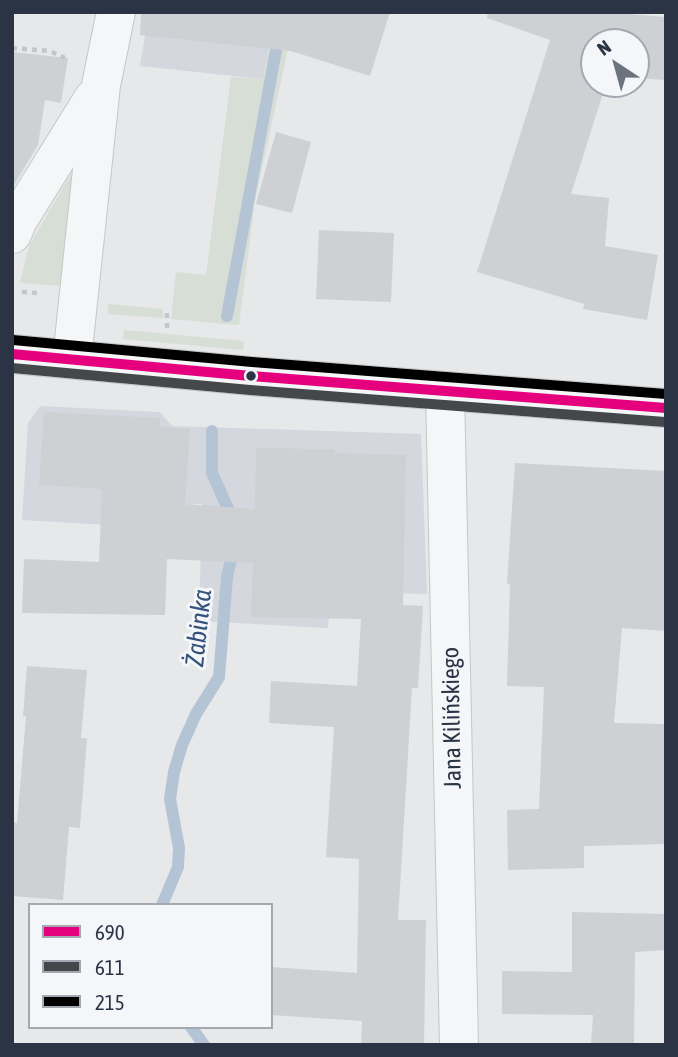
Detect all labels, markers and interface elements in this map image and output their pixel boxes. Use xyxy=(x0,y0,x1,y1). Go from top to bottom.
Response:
north arrow xyxy=(580,28,650,98)
text: N xyxy=(593,35,615,60)
unlabelled marker xyxy=(244,369,258,383)
water label: Żabinka xyxy=(179,588,219,668)
street label: Jana Kilińskiego xyxy=(436,647,468,789)
legend xyxy=(28,903,273,1029)
text: 690 xyxy=(95,920,125,944)
text: 611 xyxy=(95,955,125,979)
text: 215 xyxy=(95,990,125,1014)

